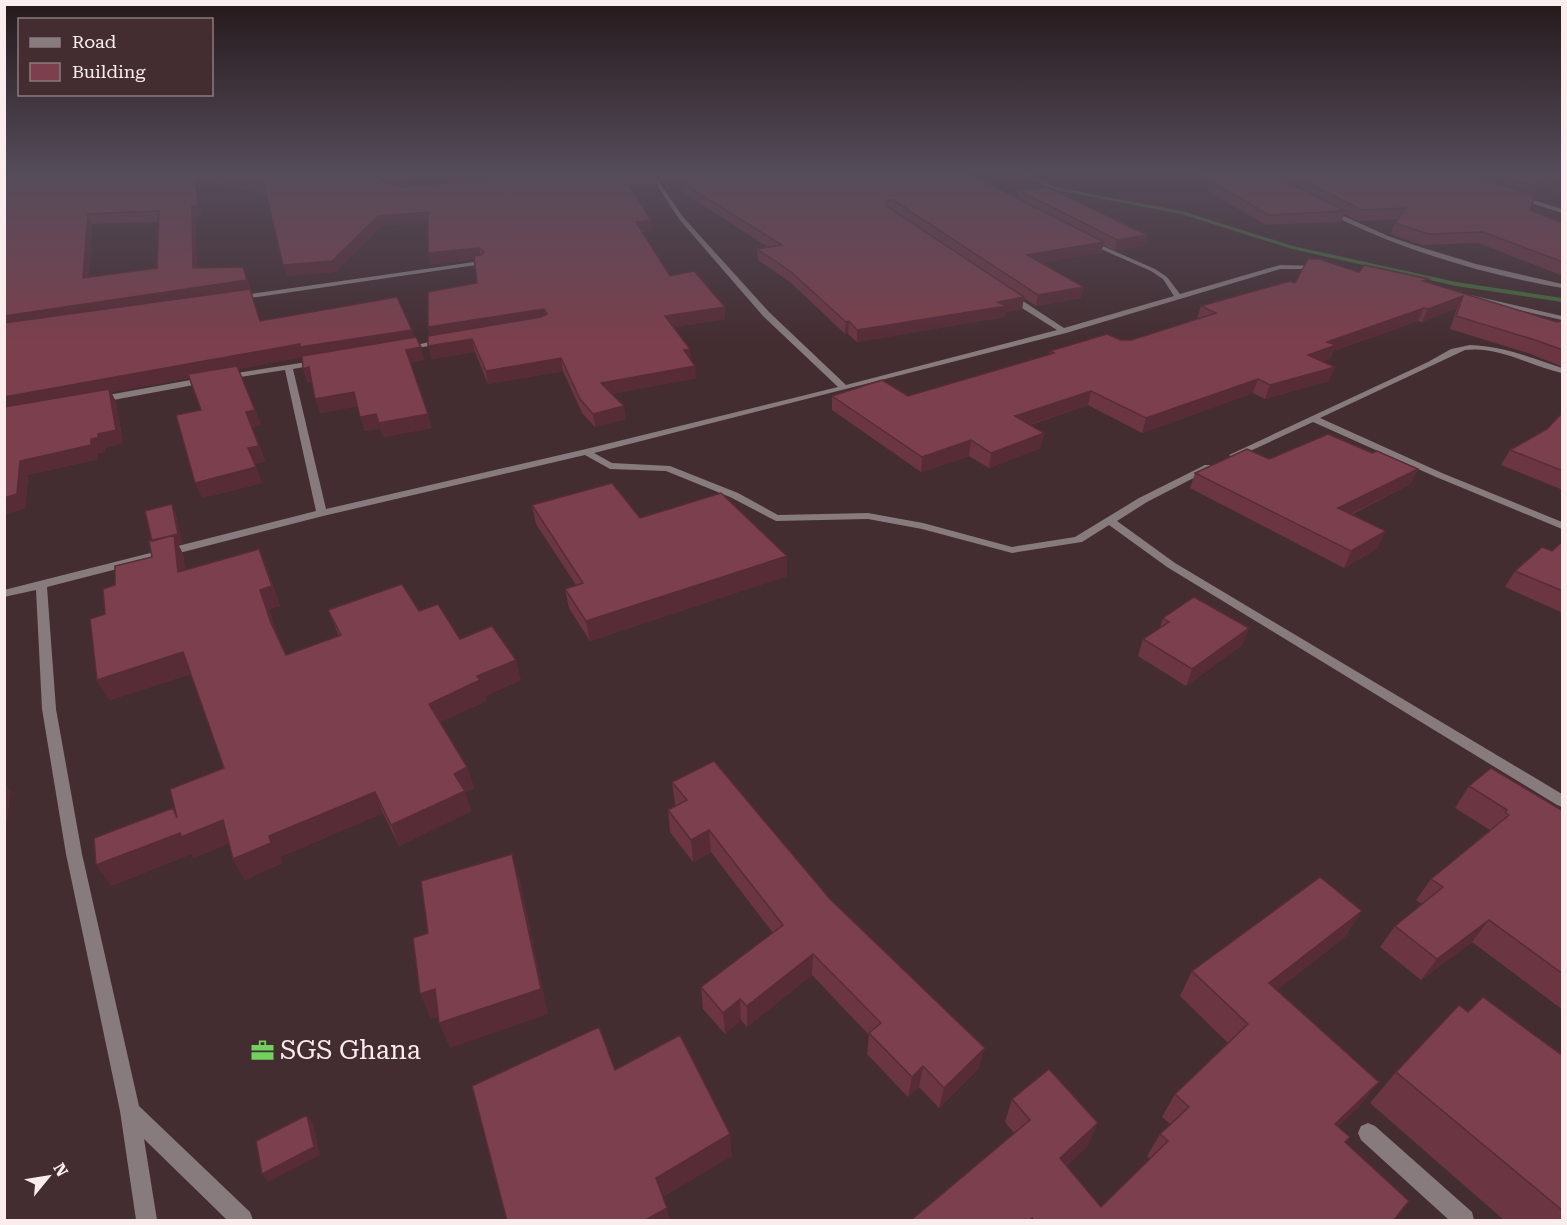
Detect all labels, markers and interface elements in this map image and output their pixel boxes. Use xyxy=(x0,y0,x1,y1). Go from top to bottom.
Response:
legend xyxy=(18,18,213,96)
text: Road xyxy=(72,31,117,52)
text: Building xyxy=(72,61,146,82)
place label: SGS Ghana xyxy=(280,1035,421,1065)
office icon: SGS Ghana xyxy=(249,1037,275,1063)
north arrow xyxy=(18,1147,78,1207)
text: N xyxy=(49,1160,72,1180)

